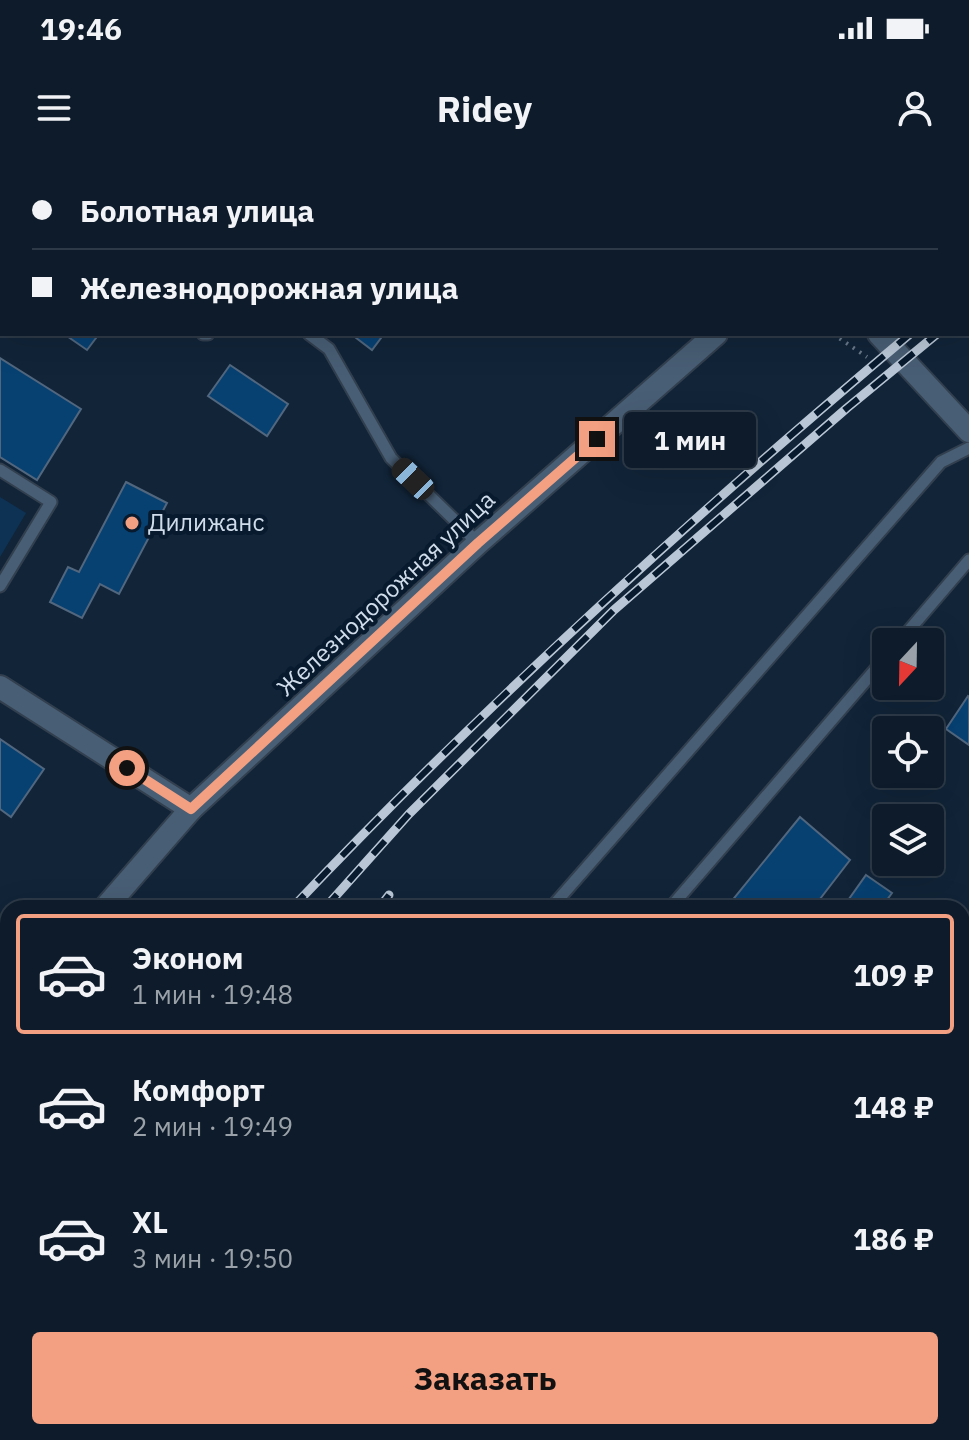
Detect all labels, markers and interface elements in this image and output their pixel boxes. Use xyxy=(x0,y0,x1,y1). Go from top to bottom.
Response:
text: 19:46 xyxy=(40,9,122,48)
text: Ridey xyxy=(437,85,532,132)
icon: menu xyxy=(32,86,76,130)
icon: person xyxy=(893,86,937,130)
text: Болотная улица xyxy=(80,191,314,230)
text: Железнодорожная улица xyxy=(80,268,458,307)
callout: 1 мин xyxy=(625,411,757,467)
route end xyxy=(579,421,615,457)
text: 1 мин xyxy=(654,423,726,457)
car xyxy=(387,454,439,504)
street label: Железнодорожная улица xyxy=(269,483,501,703)
place label: Дилижанс xyxy=(148,506,264,538)
marker: Дилижанс xyxy=(123,514,141,532)
north arrow xyxy=(872,628,944,700)
map controls xyxy=(872,628,944,876)
button: locate xyxy=(872,716,944,788)
route start xyxy=(109,750,145,786)
button: layers xyxy=(872,804,944,876)
icon: car xyxy=(36,938,108,1010)
text: Эконом xyxy=(132,938,243,977)
text: 109 ₽ xyxy=(853,955,934,994)
text: 1 мин · 19:48 xyxy=(132,977,293,1011)
icon: car xyxy=(36,1070,108,1142)
text: Комфорт xyxy=(132,1070,265,1109)
text: 148 ₽ xyxy=(853,1087,934,1126)
text: 2 мин · 19:49 xyxy=(132,1109,293,1143)
icon: car xyxy=(36,1202,108,1274)
text: XL xyxy=(132,1202,168,1241)
text: 186 ₽ xyxy=(853,1219,934,1258)
text: 3 мин · 19:50 xyxy=(132,1241,293,1275)
button: Заказать xyxy=(32,1332,938,1424)

